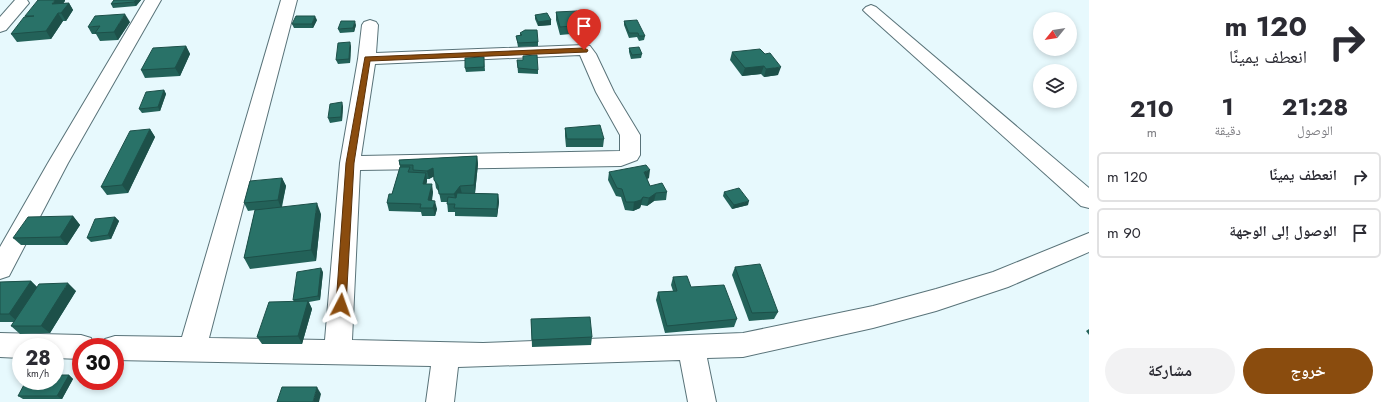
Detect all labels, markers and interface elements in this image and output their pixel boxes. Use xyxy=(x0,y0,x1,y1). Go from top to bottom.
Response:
text: 120 m xyxy=(1224,6,1307,47)
pin xyxy=(567,9,601,50)
north arrow xyxy=(1033,12,1077,56)
map controls xyxy=(1033,12,1077,108)
icon: arrive xyxy=(573,15,595,37)
icon: right xyxy=(1321,16,1373,68)
text: انعطف يمينًا xyxy=(1229,44,1307,70)
button: layers xyxy=(1033,64,1077,108)
text: 1 xyxy=(1222,89,1234,124)
text: 21:28 xyxy=(1282,89,1348,124)
text: 210 xyxy=(1130,91,1174,126)
text: دقيقة xyxy=(1214,121,1241,140)
text: الوصول xyxy=(1297,121,1333,140)
text: m xyxy=(1147,123,1157,142)
text: انعطف يمينًا xyxy=(1269,164,1337,186)
text: 120 m xyxy=(1107,166,1148,188)
icon: right xyxy=(1349,166,1371,188)
text: الوصول إلى الوجهة xyxy=(1229,220,1337,242)
text: 90 m xyxy=(1107,222,1141,244)
icon: arrive xyxy=(1349,222,1371,244)
position arrow xyxy=(320,284,362,326)
speed limit sign: 30 xyxy=(72,338,124,390)
text: 28 xyxy=(25,344,51,373)
button: مشاركة xyxy=(1105,348,1235,394)
button: خروج xyxy=(1243,348,1373,394)
text: km/h xyxy=(27,366,49,381)

